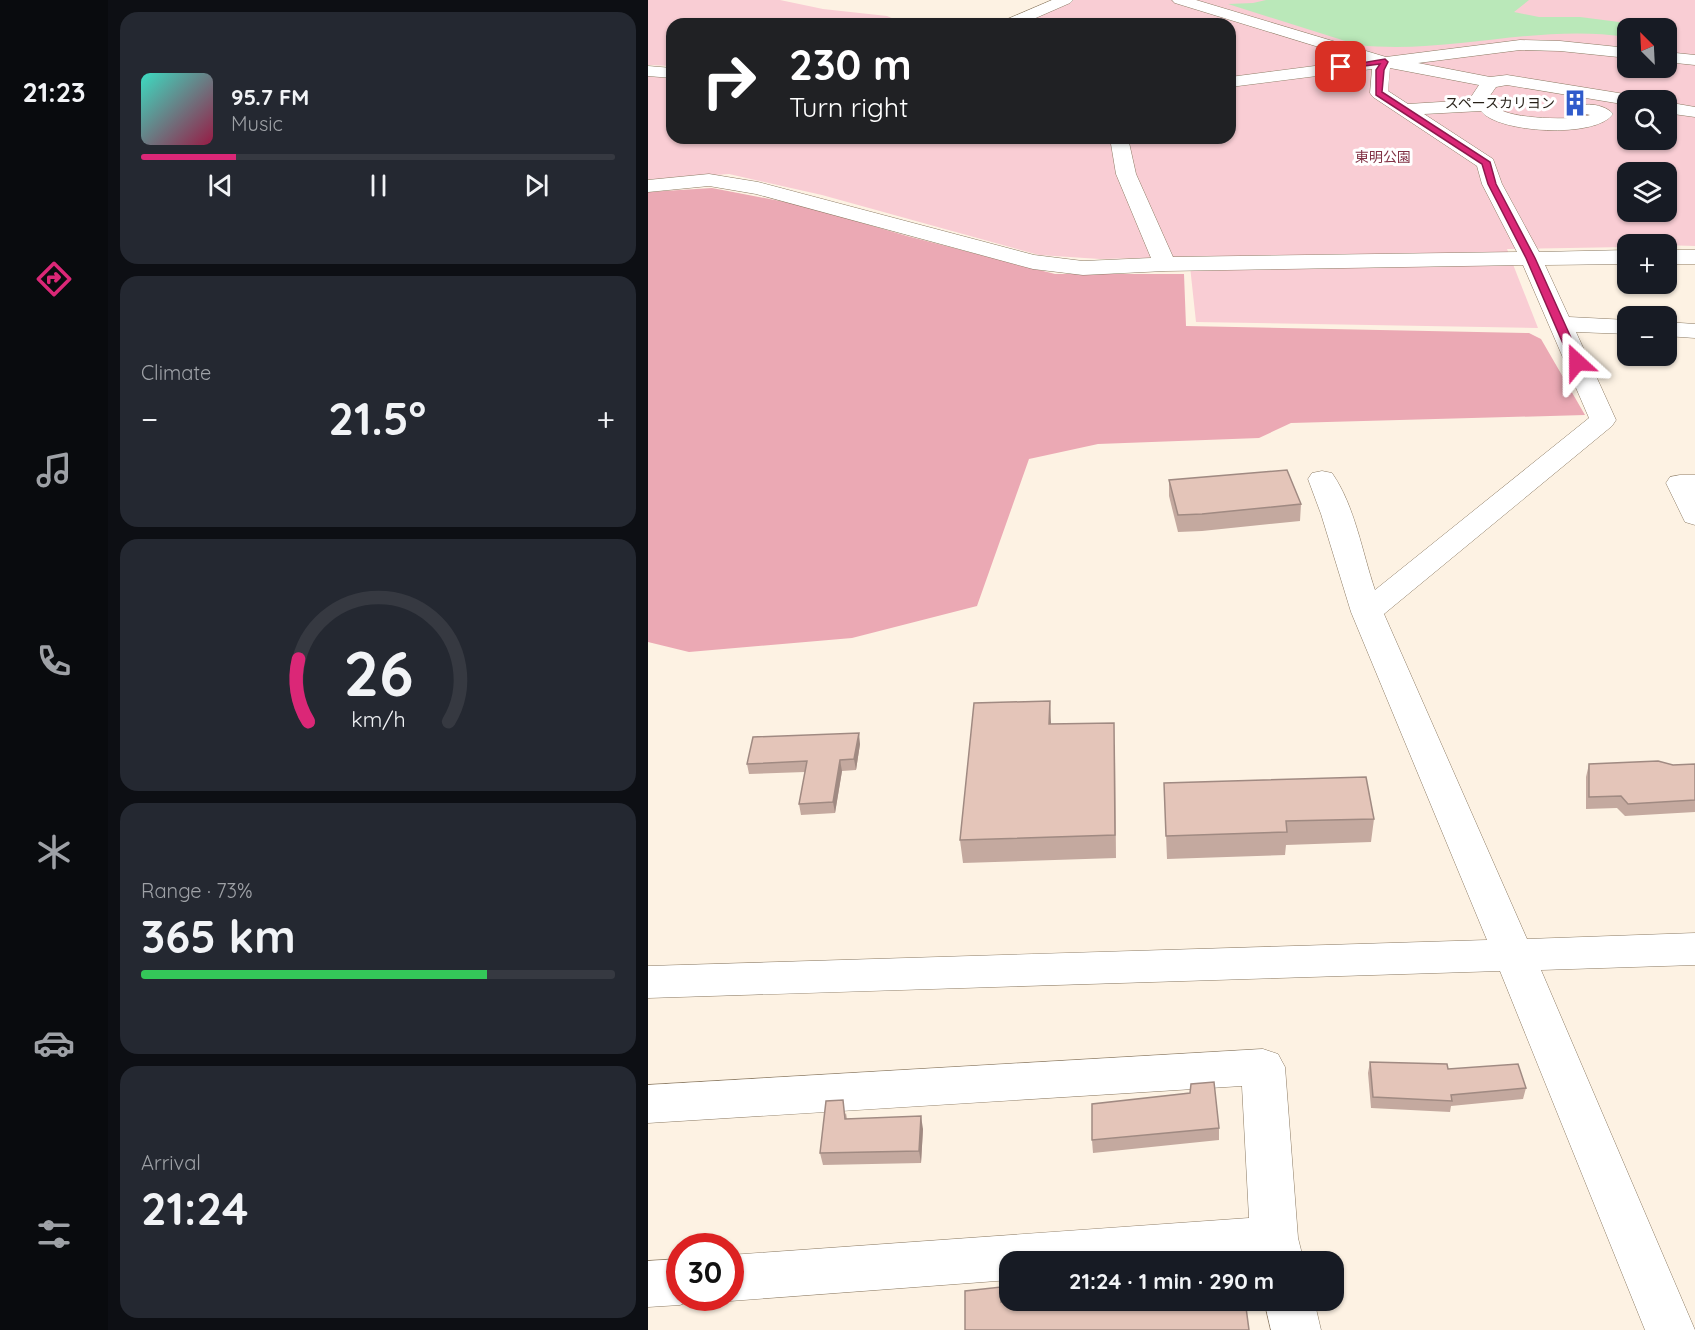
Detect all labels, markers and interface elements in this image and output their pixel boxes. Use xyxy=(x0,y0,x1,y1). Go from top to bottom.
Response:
north arrow xyxy=(1617,18,1677,78)
map controls xyxy=(1617,18,1677,366)
text: 230 m xyxy=(789,38,912,91)
pin xyxy=(1315,41,1366,92)
icon: right xyxy=(690,42,768,120)
icon: arrive xyxy=(1324,50,1357,83)
text: 21:23 xyxy=(22,75,86,109)
text: 95.7 FM xyxy=(231,83,309,111)
building icon: スペースカリヨン xyxy=(1560,88,1590,118)
text: Turn right xyxy=(789,90,908,124)
button: search xyxy=(1617,90,1677,150)
place label: スペースカリヨン xyxy=(1445,94,1555,112)
text: Music xyxy=(231,111,283,136)
park label: 東明公園 xyxy=(1355,148,1411,166)
button: layers xyxy=(1617,162,1677,222)
icon: previous xyxy=(204,169,237,202)
icon: pause xyxy=(362,169,395,202)
icon: next xyxy=(520,169,553,202)
button: + xyxy=(1617,234,1677,294)
icon: directions xyxy=(33,258,75,300)
button: − xyxy=(1617,306,1677,366)
position arrow xyxy=(1545,330,1609,394)
text: Climate xyxy=(141,360,211,385)
text: 21.5° xyxy=(328,390,426,446)
text: − xyxy=(141,398,158,439)
text: + xyxy=(596,398,615,439)
icon: music xyxy=(33,449,75,491)
text: 26 xyxy=(343,634,413,712)
icon: phone xyxy=(33,640,75,682)
text: km/h xyxy=(351,706,405,732)
icon: climate xyxy=(33,831,75,873)
text: Range · 73% xyxy=(141,878,253,903)
text: 365 km xyxy=(141,908,296,964)
icon: car xyxy=(33,1022,75,1064)
text: Arrival xyxy=(141,1150,201,1175)
text: 21:24 xyxy=(141,1180,248,1236)
icon: filters xyxy=(33,1213,75,1255)
speed limit sign: 30 xyxy=(666,1233,744,1311)
text: 21:24 · 1 min · 290 m xyxy=(1069,1267,1274,1295)

